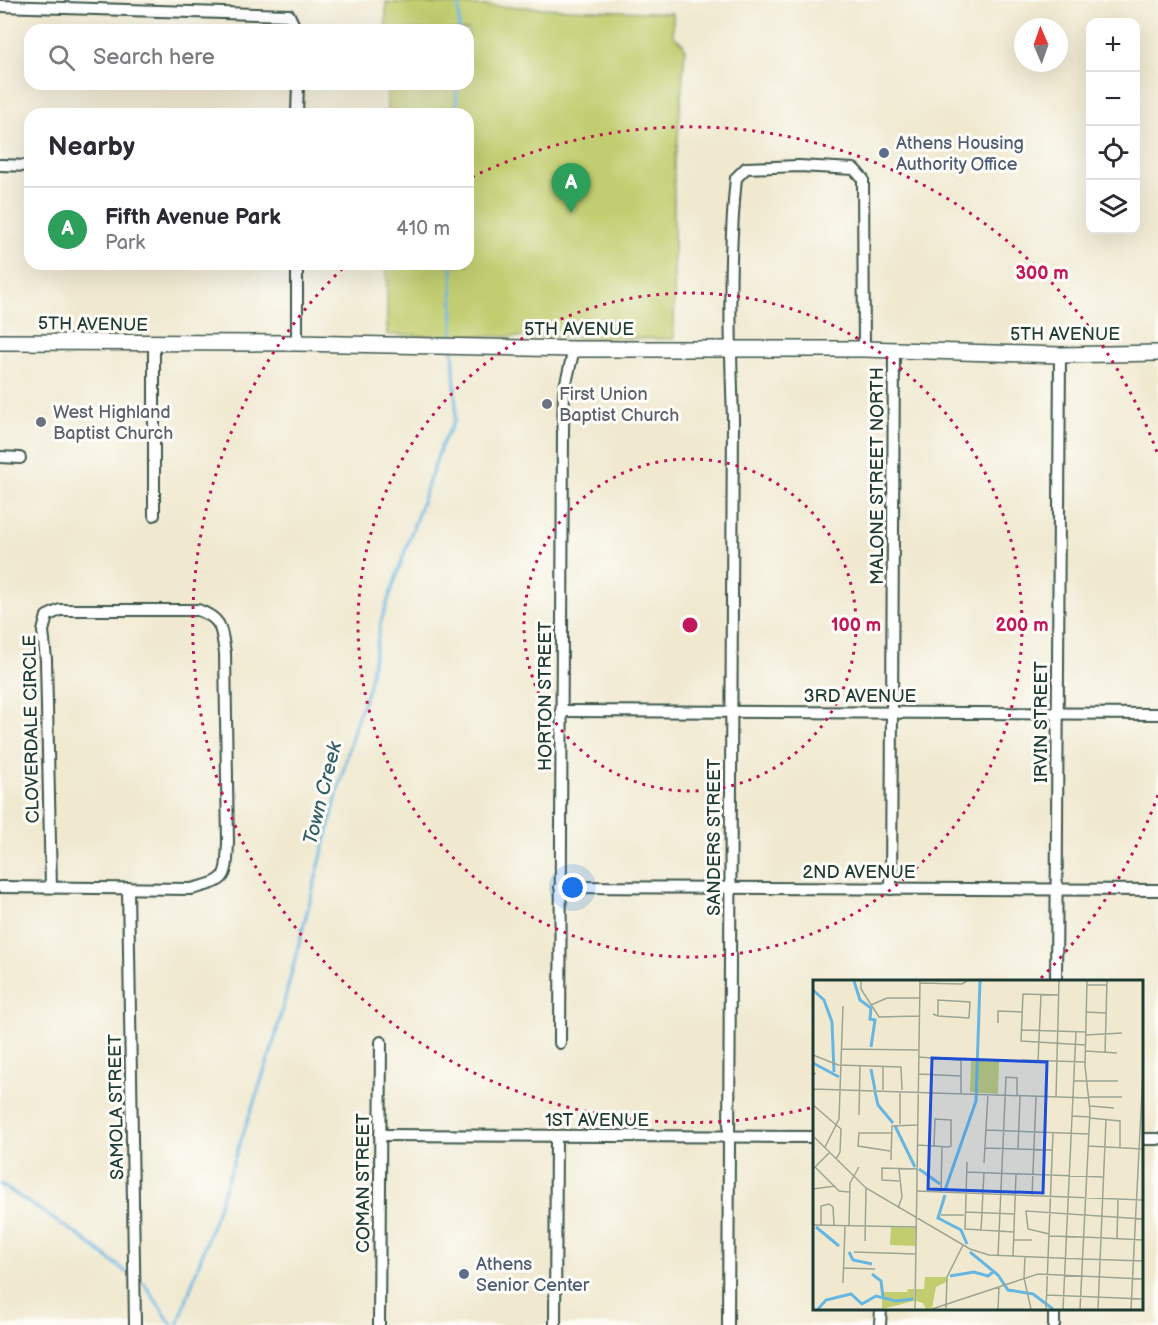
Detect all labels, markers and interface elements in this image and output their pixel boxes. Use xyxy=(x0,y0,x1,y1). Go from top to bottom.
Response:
north arrow xyxy=(1014,18,1068,72)
map controls xyxy=(1086,18,1140,234)
button: + xyxy=(1086,18,1140,72)
search box xyxy=(24,24,474,90)
icon: search xyxy=(45,41,78,74)
text: Search here xyxy=(93,44,215,71)
button: − xyxy=(1086,72,1140,126)
button: locate xyxy=(1086,126,1140,180)
text: Nearby xyxy=(48,132,135,163)
place label: Athens Housing Authority Office xyxy=(896,133,1024,175)
marker: Athens Housing Authority Office xyxy=(877,146,891,160)
pin: A xyxy=(552,164,590,213)
button: layers xyxy=(1086,180,1140,234)
text: Fifth Avenue Park xyxy=(105,204,281,231)
text: A xyxy=(61,217,74,241)
text: 410 m xyxy=(396,217,450,241)
text: Park xyxy=(105,231,145,255)
text: 300 m xyxy=(1015,263,1069,284)
street label: 5TH AVENUE xyxy=(38,313,148,336)
street label: 5TH AVENUE xyxy=(524,319,634,340)
street label: 5TH AVENUE xyxy=(1010,324,1120,345)
street label: MALONE STREET NORTH xyxy=(867,367,888,585)
place label: First Union Baptist Church xyxy=(559,384,679,426)
marker: First Union Baptist Church xyxy=(540,397,554,411)
place label: West Highland Baptist Church xyxy=(53,402,173,444)
marker: West Highland Baptist Church xyxy=(34,415,48,429)
centre of rings xyxy=(680,615,700,635)
text: 100 m xyxy=(831,615,881,636)
text: 200 m xyxy=(995,615,1049,636)
street label: HORTON STREET xyxy=(535,621,556,771)
street label: CLOVERDALE CIRCLE xyxy=(19,634,44,823)
street label: IRVIN STREET xyxy=(1031,661,1052,783)
street label: 3RD AVENUE xyxy=(804,686,917,707)
water label: Town Creek xyxy=(299,738,348,847)
street label: SANDERS STREET xyxy=(704,758,725,916)
street label: 2ND AVENUE xyxy=(802,862,916,883)
your location xyxy=(558,873,587,902)
inset map xyxy=(813,980,1143,1310)
street label: SAMOLA STREET xyxy=(105,1034,128,1180)
street label: 1ST AVENUE xyxy=(545,1110,649,1131)
street label: COMAN STREET xyxy=(353,1113,374,1253)
place label: Athens Senior Center xyxy=(476,1254,590,1296)
marker: Athens Senior Center xyxy=(457,1267,471,1281)

